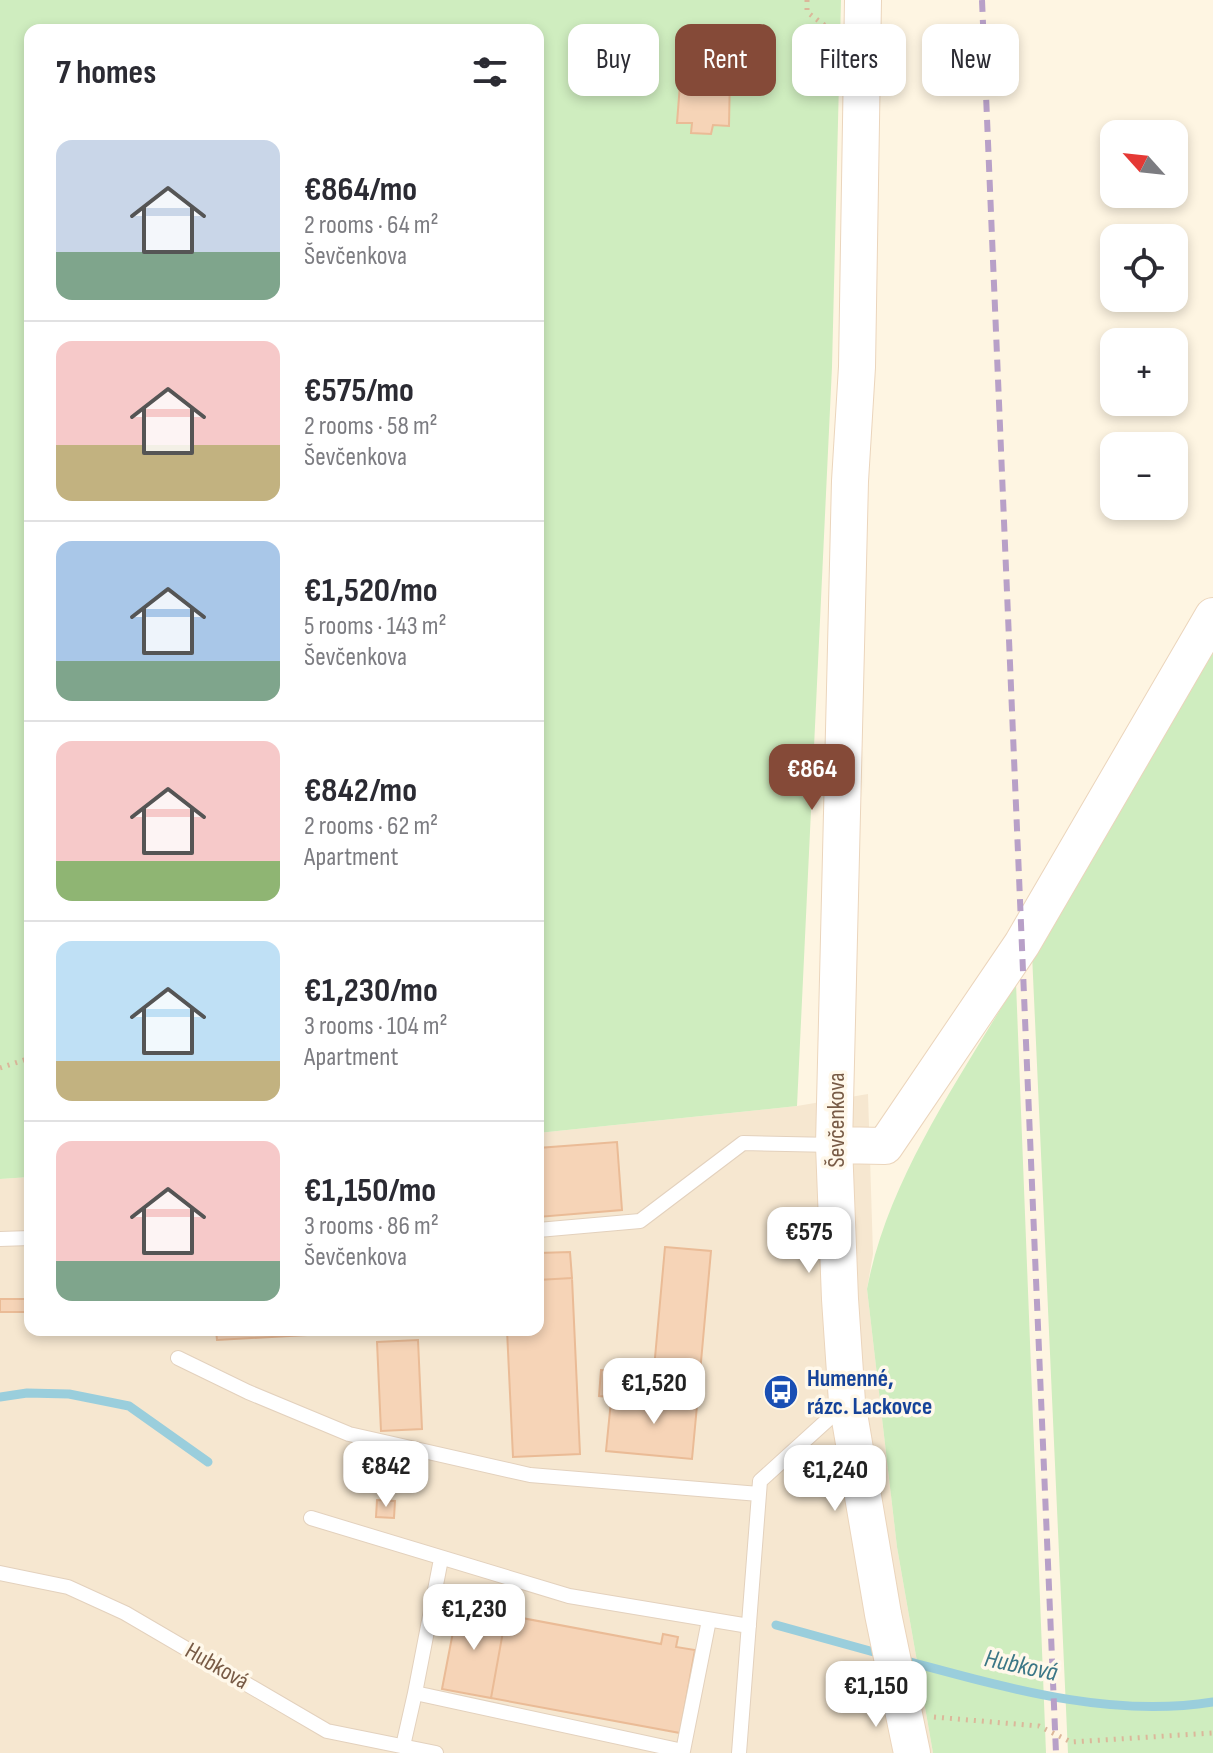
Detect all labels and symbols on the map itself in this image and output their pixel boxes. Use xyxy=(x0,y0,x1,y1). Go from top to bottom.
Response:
north arrow xyxy=(1100,120,1188,208)
pin: €864 xyxy=(765,744,859,812)
street label: Ševčenkova xyxy=(822,1073,851,1168)
pin: €575 xyxy=(762,1207,856,1275)
pin: €1,520 xyxy=(589,1358,719,1426)
place label: Humenné, rázc. Lackovce xyxy=(807,1364,932,1421)
bus stop icon: Humenné, rázc. Lackovce xyxy=(762,1373,800,1411)
pin: €842 xyxy=(339,1441,433,1509)
pin: €1,240 xyxy=(770,1445,900,1513)
pin: €1,230 xyxy=(409,1584,539,1652)
street label: Hubková xyxy=(180,1636,254,1696)
water label: Hubková xyxy=(982,1643,1061,1689)
pin: €1,150 xyxy=(811,1661,941,1729)

